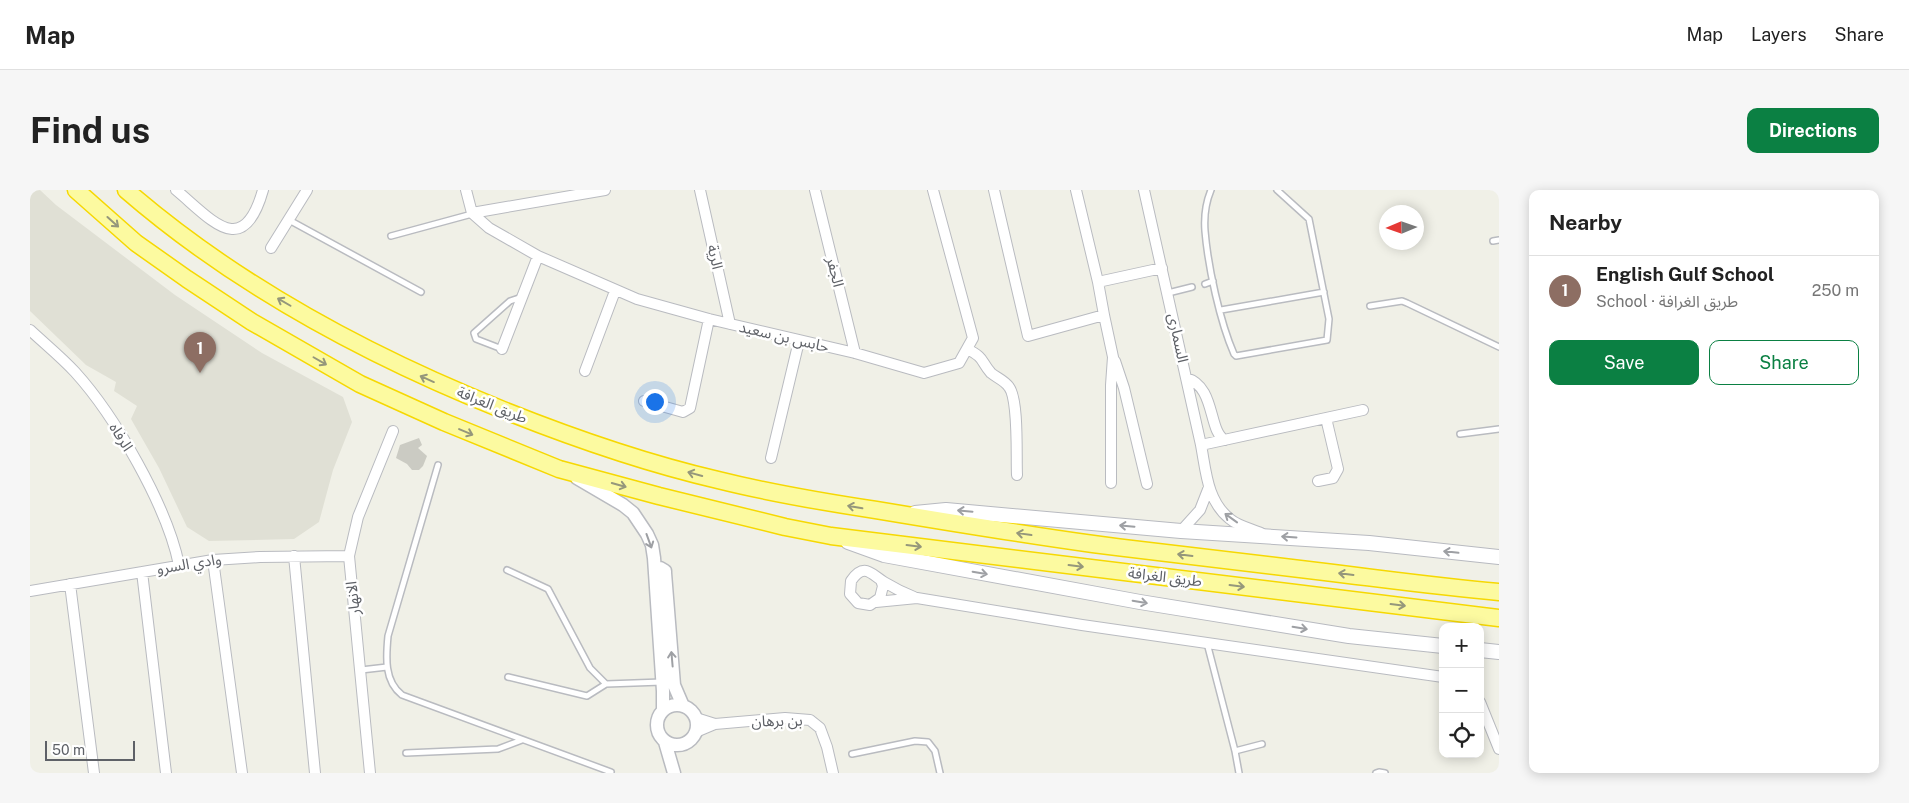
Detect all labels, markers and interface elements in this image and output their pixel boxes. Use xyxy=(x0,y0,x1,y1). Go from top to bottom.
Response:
text: Map xyxy=(25,21,75,49)
text: Map xyxy=(1687,24,1723,45)
text: Layers xyxy=(1751,24,1807,45)
text: Share xyxy=(1835,24,1884,45)
button: Directions xyxy=(1747,108,1879,153)
text: Find us xyxy=(30,110,150,151)
north arrow xyxy=(1379,205,1424,250)
text: Nearby xyxy=(1549,210,1622,235)
one-way arrow xyxy=(106,217,119,228)
street label: الرية xyxy=(703,243,727,271)
street label: الجفر xyxy=(822,254,847,289)
text: English Gulf School xyxy=(1596,263,1774,285)
text: 1 xyxy=(1562,281,1568,300)
text: 250 m xyxy=(1812,281,1859,300)
text: School · طريق الغرافة xyxy=(1596,292,1738,311)
one-way arrow xyxy=(277,297,291,307)
street label: السمارى xyxy=(1164,312,1192,364)
street label: حابس بن سعيد xyxy=(737,318,831,356)
pin: 1 xyxy=(184,332,216,373)
button: Save xyxy=(1549,340,1699,385)
button: Share xyxy=(1709,340,1859,385)
one-way arrow xyxy=(312,357,327,367)
one-way arrow xyxy=(420,373,435,383)
street label: طريق الغرافة xyxy=(454,383,530,428)
your location xyxy=(642,389,668,415)
street label: الرفاه xyxy=(105,419,137,455)
one-way arrow xyxy=(458,427,473,437)
one-way arrow xyxy=(688,469,704,479)
one-way arrow xyxy=(611,481,627,491)
one-way arrow xyxy=(847,501,863,511)
one-way arrow xyxy=(957,507,973,516)
one-way arrow xyxy=(1224,513,1238,523)
one-way arrow xyxy=(1119,521,1135,531)
one-way arrow xyxy=(1016,529,1032,539)
one-way arrow xyxy=(645,532,654,548)
one-way arrow xyxy=(1281,533,1297,542)
one-way arrow xyxy=(906,541,922,551)
one-way arrow xyxy=(1443,547,1459,557)
street label: وادي السرو xyxy=(155,550,223,580)
one-way arrow xyxy=(1177,550,1193,560)
one-way arrow xyxy=(1067,561,1083,571)
street label: طريق الغرافة xyxy=(1127,564,1203,591)
one-way arrow xyxy=(972,568,988,578)
one-way arrow xyxy=(1339,569,1355,579)
street label: الانهار xyxy=(342,580,364,617)
one-way arrow xyxy=(1229,581,1245,591)
one-way arrow xyxy=(1131,597,1147,607)
one-way arrow xyxy=(1390,600,1406,610)
map controls xyxy=(1439,623,1484,758)
button: + xyxy=(1439,623,1484,668)
one-way arrow xyxy=(1292,624,1308,634)
one-way arrow xyxy=(668,651,677,667)
button: − xyxy=(1439,668,1484,713)
street label: بن برهان xyxy=(751,712,803,730)
button: locate xyxy=(1439,713,1484,758)
scale bar xyxy=(45,738,135,761)
text: 50 m xyxy=(52,742,85,758)

